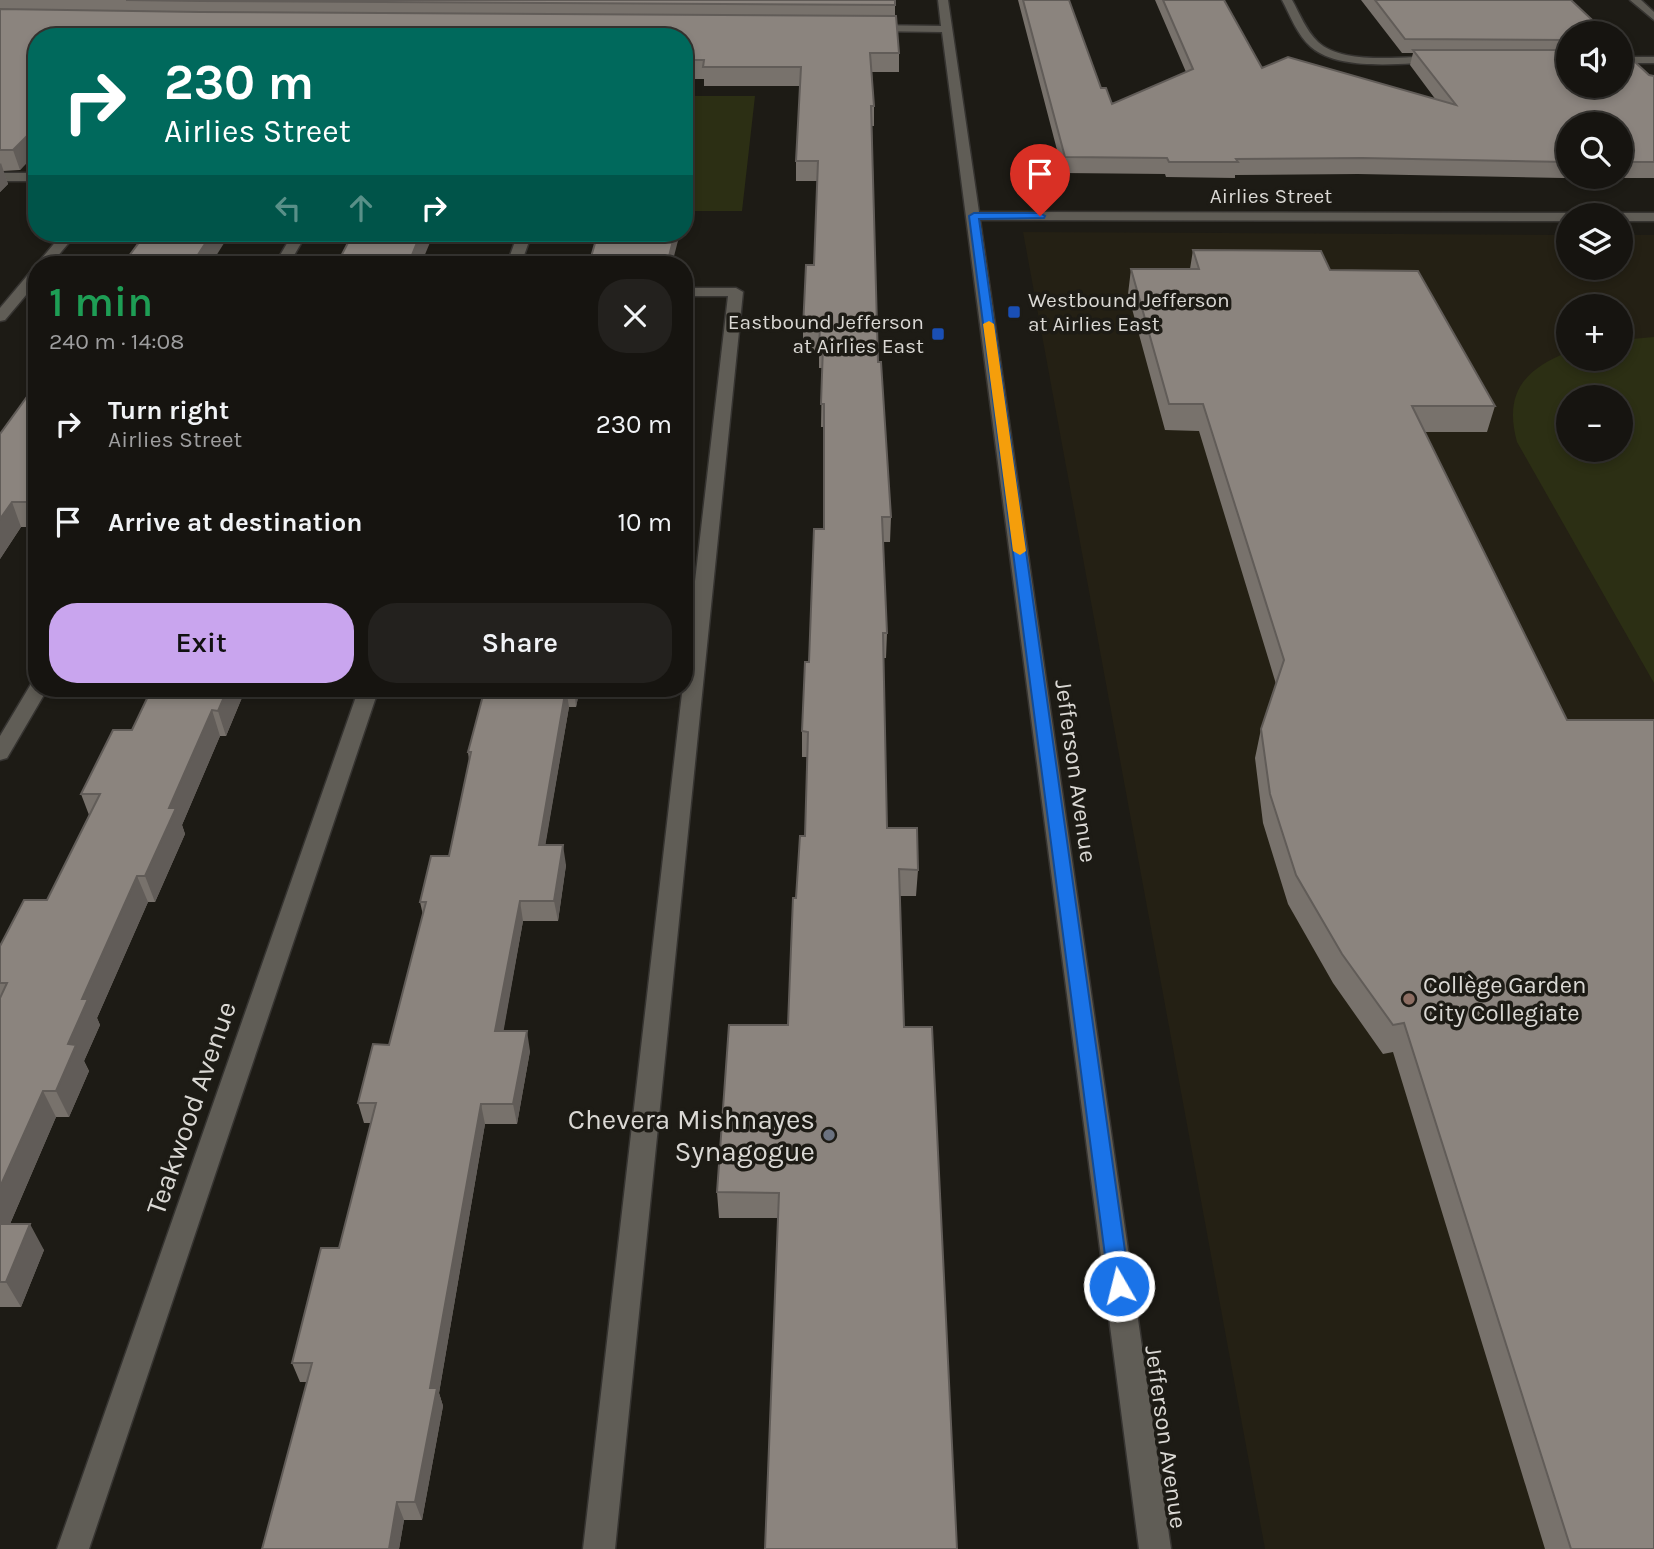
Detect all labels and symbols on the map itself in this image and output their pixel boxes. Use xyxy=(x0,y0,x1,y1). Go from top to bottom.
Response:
pin xyxy=(1010,144,1070,216)
street label: Airlies Street xyxy=(1210,184,1332,208)
place label: Westbound Jefferson at Airlies East xyxy=(1028,288,1230,336)
marker: Westbound Jefferson at Airlies East xyxy=(1006,304,1022,320)
place label: Eastbound Jefferson at Airlies East xyxy=(728,310,924,358)
marker: Eastbound Jefferson at Airlies East xyxy=(930,326,946,342)
street label: Jefferson Avenue xyxy=(1049,678,1103,864)
place label: Collège Garden City Collegiate xyxy=(1423,971,1587,1027)
marker: Collège Garden City Collegiate xyxy=(1401,991,1417,1007)
street label: Teakwood Avenue xyxy=(139,997,243,1219)
place label: Chevera Mishnayes Synagogue xyxy=(568,1103,815,1168)
marker: Chevera Mishnayes Synagogue xyxy=(821,1127,837,1143)
position arrow xyxy=(1082,1249,1156,1323)
street label: Jefferson Avenue xyxy=(1139,1344,1193,1530)

